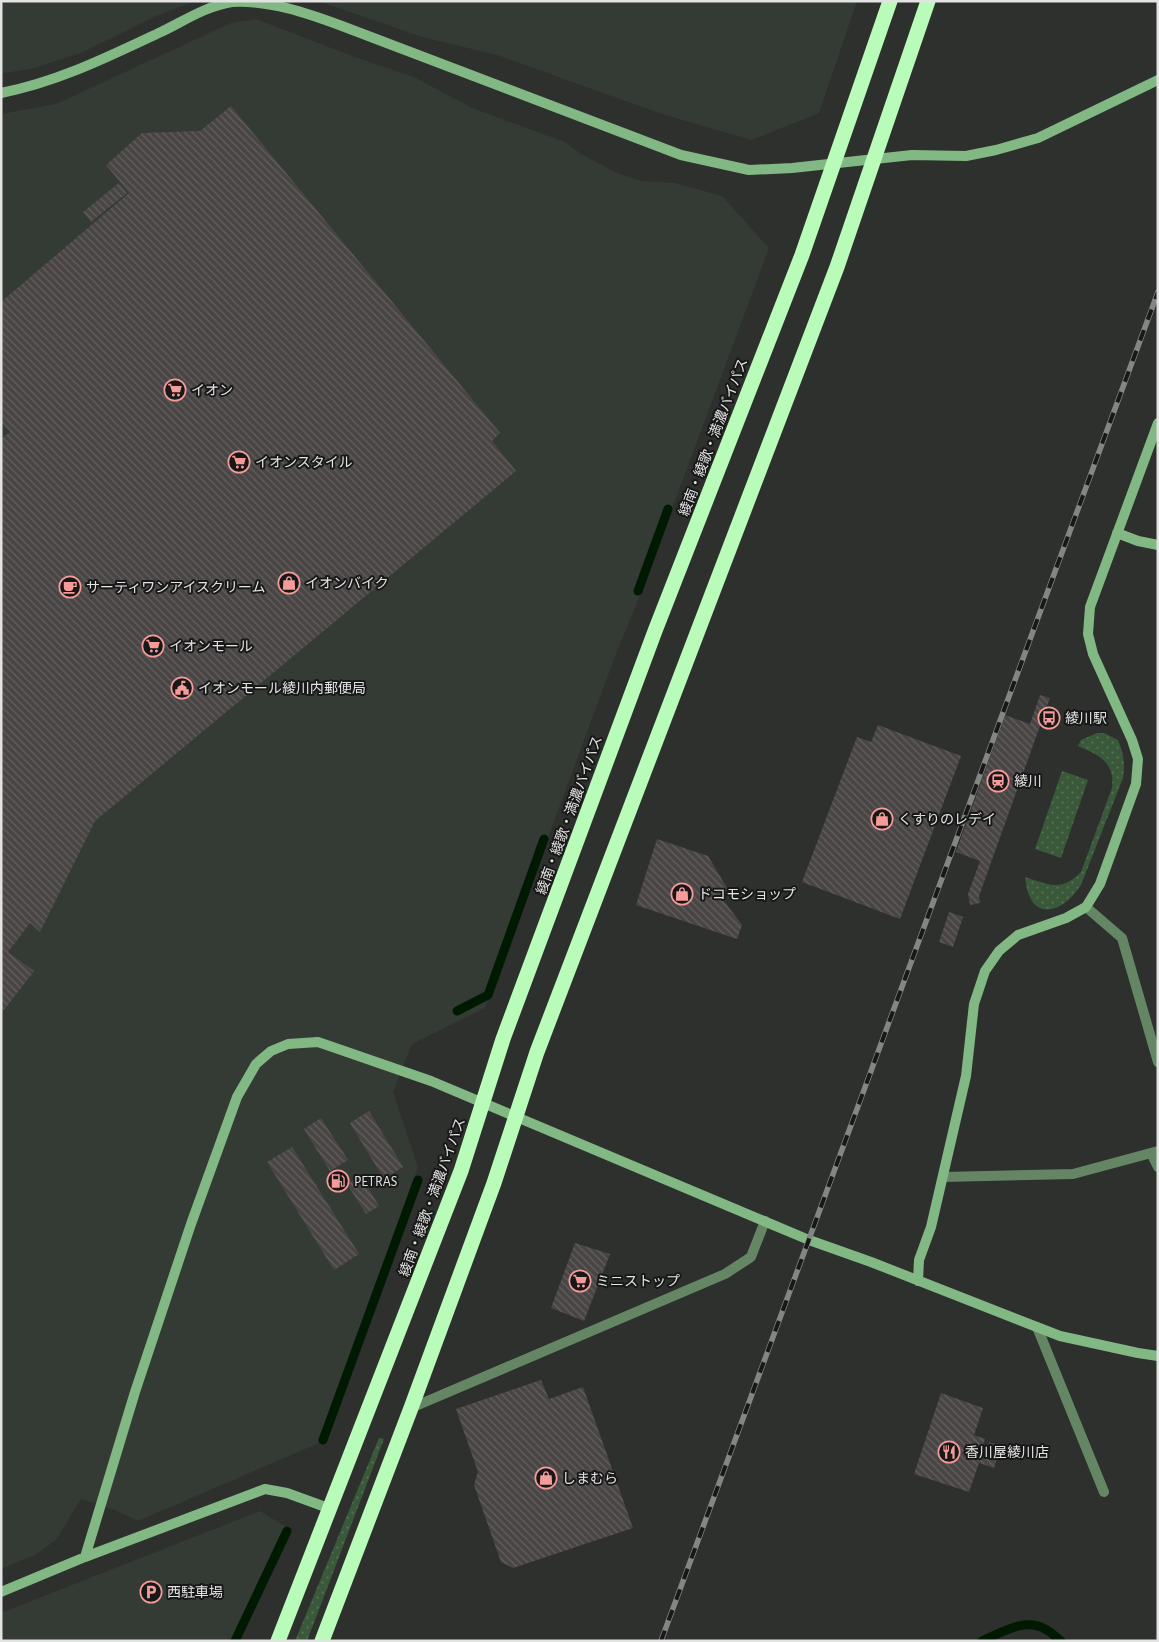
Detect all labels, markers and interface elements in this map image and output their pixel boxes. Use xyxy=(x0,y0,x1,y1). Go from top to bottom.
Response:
street label: 綾南・綾歌・満濃バイパス xyxy=(676,356,751,518)
supermarket icon: イオン xyxy=(163,378,187,402)
place label: イオン xyxy=(191,384,233,398)
supermarket icon: イオンスタイル xyxy=(227,450,251,474)
place label: イオンスタイル xyxy=(255,455,353,470)
shop icon: イオンバイク xyxy=(277,571,301,595)
cafe icon: サーティワンアイスクリーム xyxy=(58,575,82,599)
place label: イオンバイク xyxy=(305,576,389,591)
place label: サーティワンアイスクリーム xyxy=(86,580,266,595)
supermarket icon: イオンモール xyxy=(141,634,165,658)
place label: イオンモール xyxy=(169,640,253,654)
public building icon: イオンモール綾川内郵便局 xyxy=(170,676,194,700)
place label: イオンモール綾川内郵便局 xyxy=(198,681,366,696)
bus stop icon: 綾川駅 xyxy=(1037,706,1061,730)
place label: 綾川駅 xyxy=(1065,711,1107,726)
street label: 綾南・綾歌・満濃バイパス xyxy=(534,734,605,897)
station icon: 綾川 xyxy=(986,769,1010,793)
place label: 綾川 xyxy=(1014,774,1042,789)
shop icon: くすりのレデイ xyxy=(870,807,894,831)
place label: くすりのレデイ xyxy=(898,812,996,827)
shop icon: ドコモショップ xyxy=(670,882,694,906)
place label: ドコモショップ xyxy=(698,887,796,902)
street label: 綾南・綾歌・満濃バイパス xyxy=(397,1116,468,1279)
fuel station icon: PETRAS xyxy=(326,1169,350,1193)
place label: PETRAS xyxy=(354,1175,397,1189)
supermarket icon: ミニストップ xyxy=(568,1269,592,1293)
place label: ミニストップ xyxy=(596,1274,680,1289)
restaurant icon: 香川屋綾川店 xyxy=(937,1440,961,1464)
place label: 香川屋綾川店 xyxy=(965,1445,1049,1460)
shop icon: しまむら xyxy=(534,1466,558,1490)
place label: しまむら xyxy=(562,1471,618,1486)
parking icon: 西駐車場 xyxy=(139,1580,163,1604)
place label: 西駐車場 xyxy=(167,1585,223,1600)

